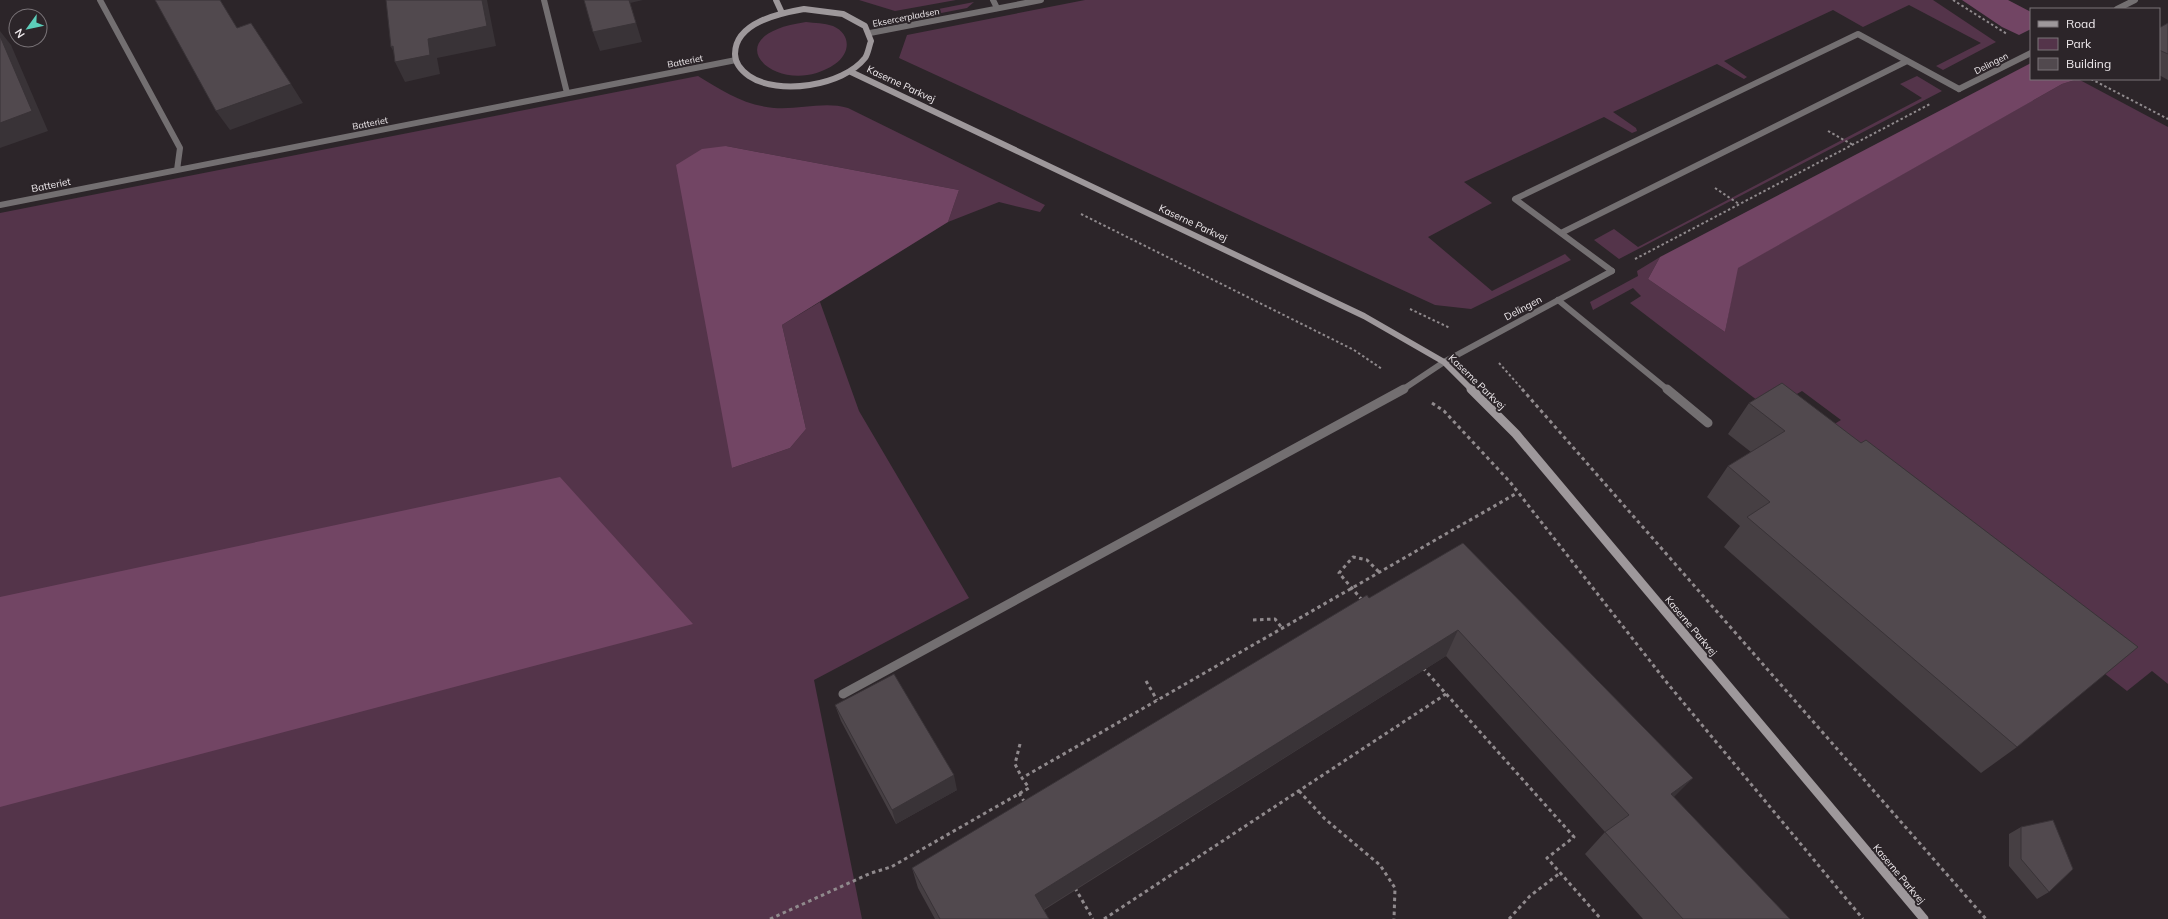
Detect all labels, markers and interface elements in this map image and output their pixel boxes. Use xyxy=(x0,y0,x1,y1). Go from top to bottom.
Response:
street label: Eksercerpladsen xyxy=(872,5,940,29)
north arrow xyxy=(8,8,48,48)
legend xyxy=(2030,8,2160,80)
text: Road xyxy=(2066,16,2095,31)
text: N xyxy=(11,26,28,41)
text: Park xyxy=(2066,36,2092,51)
street label: Delingen xyxy=(1972,50,2010,76)
street label: Batteriet xyxy=(666,52,704,70)
text: Building xyxy=(2066,56,2111,71)
street label: Kaserne Parkvej xyxy=(865,62,937,106)
street label: Batteriet xyxy=(351,114,389,132)
street label: Batteriet xyxy=(30,175,72,195)
street label: Kaserne Parkvej xyxy=(1157,201,1229,245)
street label: Delingen xyxy=(1502,293,1544,323)
street label: Kaserne Parkvej xyxy=(1446,352,1508,412)
street label: Kaserne Parkvej xyxy=(1662,593,1720,659)
street label: Kaserne Parkvej xyxy=(1870,841,1928,907)

